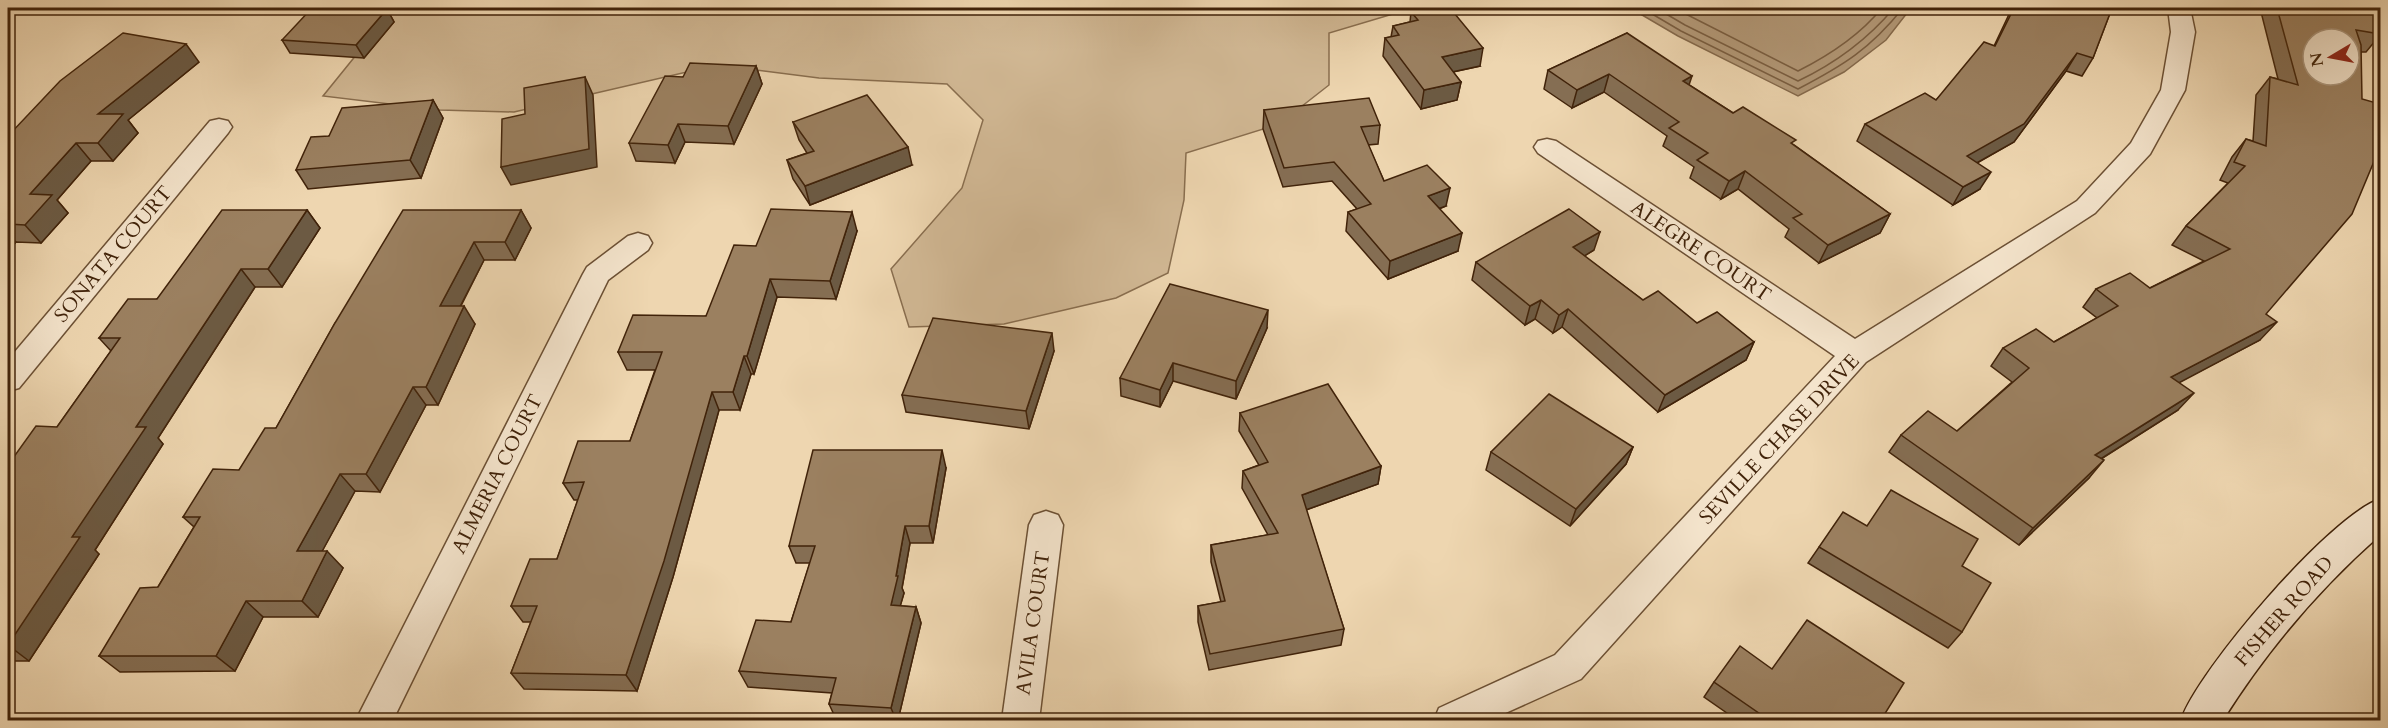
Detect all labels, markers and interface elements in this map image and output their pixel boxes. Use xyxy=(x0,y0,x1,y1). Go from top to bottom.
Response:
north arrow xyxy=(2301,27,2361,87)
text: N xyxy=(2305,51,2329,68)
street label: SONATA COURT xyxy=(48,180,178,328)
street label: ALEGRE COURT xyxy=(1626,194,1777,308)
street label: SEVILLE CHASE DRIVE xyxy=(1693,348,1865,530)
street label: ALMERIA COURT xyxy=(445,390,549,558)
street label: AVILA COURT xyxy=(1010,549,1056,697)
street label: FISHER ROAD xyxy=(2228,550,2340,672)

